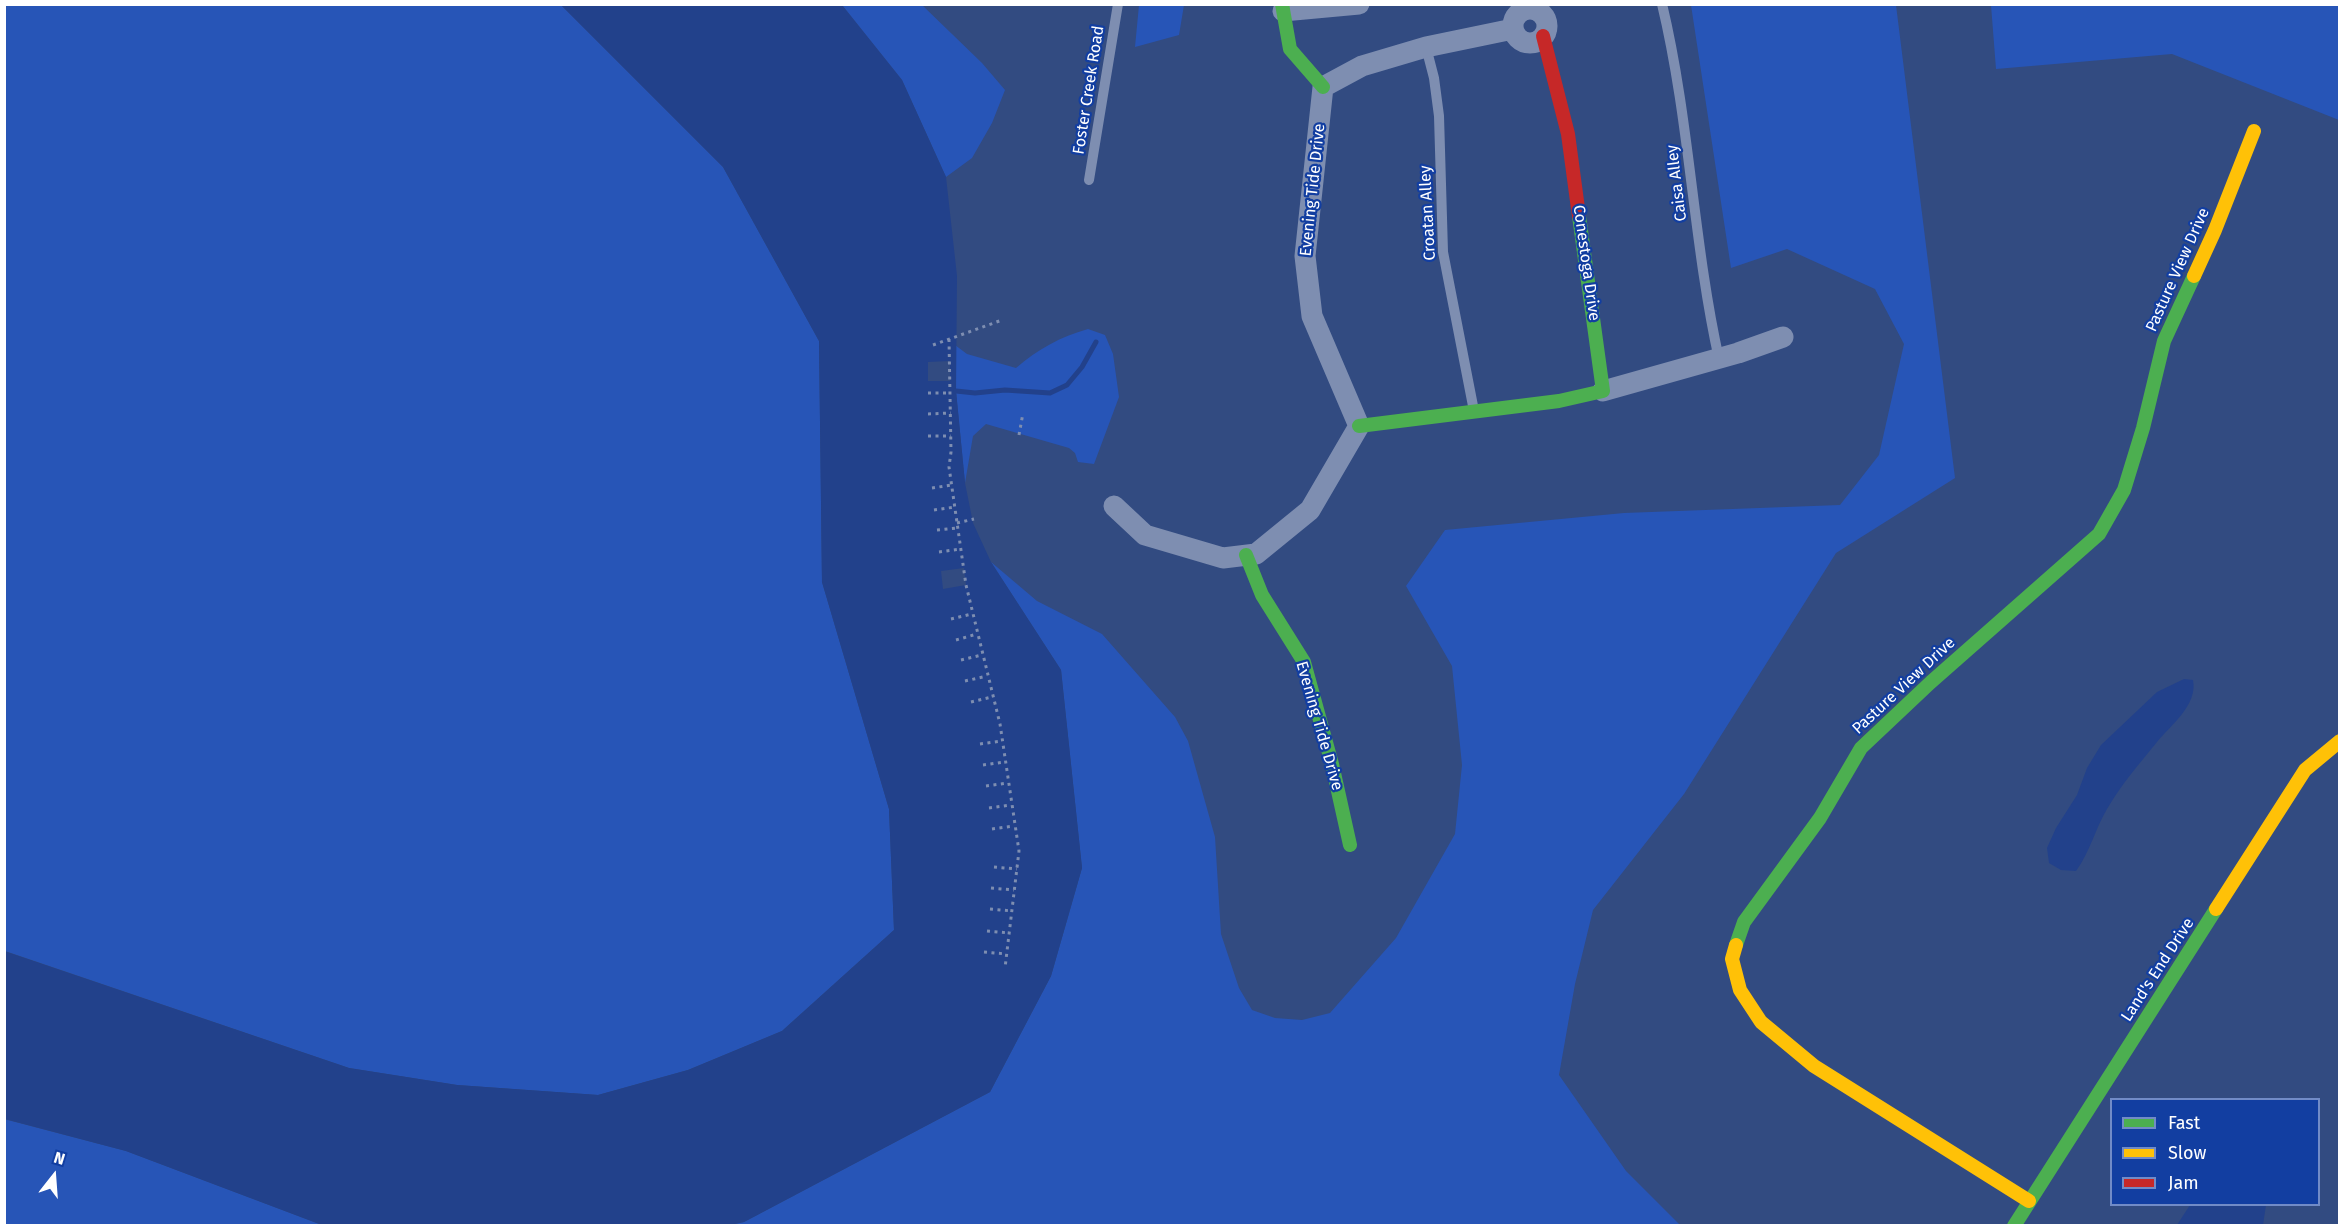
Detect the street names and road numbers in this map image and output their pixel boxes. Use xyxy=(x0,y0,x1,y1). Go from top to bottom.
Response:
street label: Foster Creek Road xyxy=(1069,24,1109,156)
street label: Evening Tide Drive xyxy=(1296,123,1330,257)
street label: Caisa Alley xyxy=(1663,143,1691,223)
street label: Croatan Alley xyxy=(1416,165,1440,261)
street label: Conestoga Drive xyxy=(1568,204,1604,322)
street label: Pasture View Drive xyxy=(2142,205,2214,335)
street label: Pasture View Drive xyxy=(1849,633,1959,739)
street label: Evening Tide Drive xyxy=(1291,659,1347,793)
street label: Land's End Drive xyxy=(2117,915,2199,1025)

